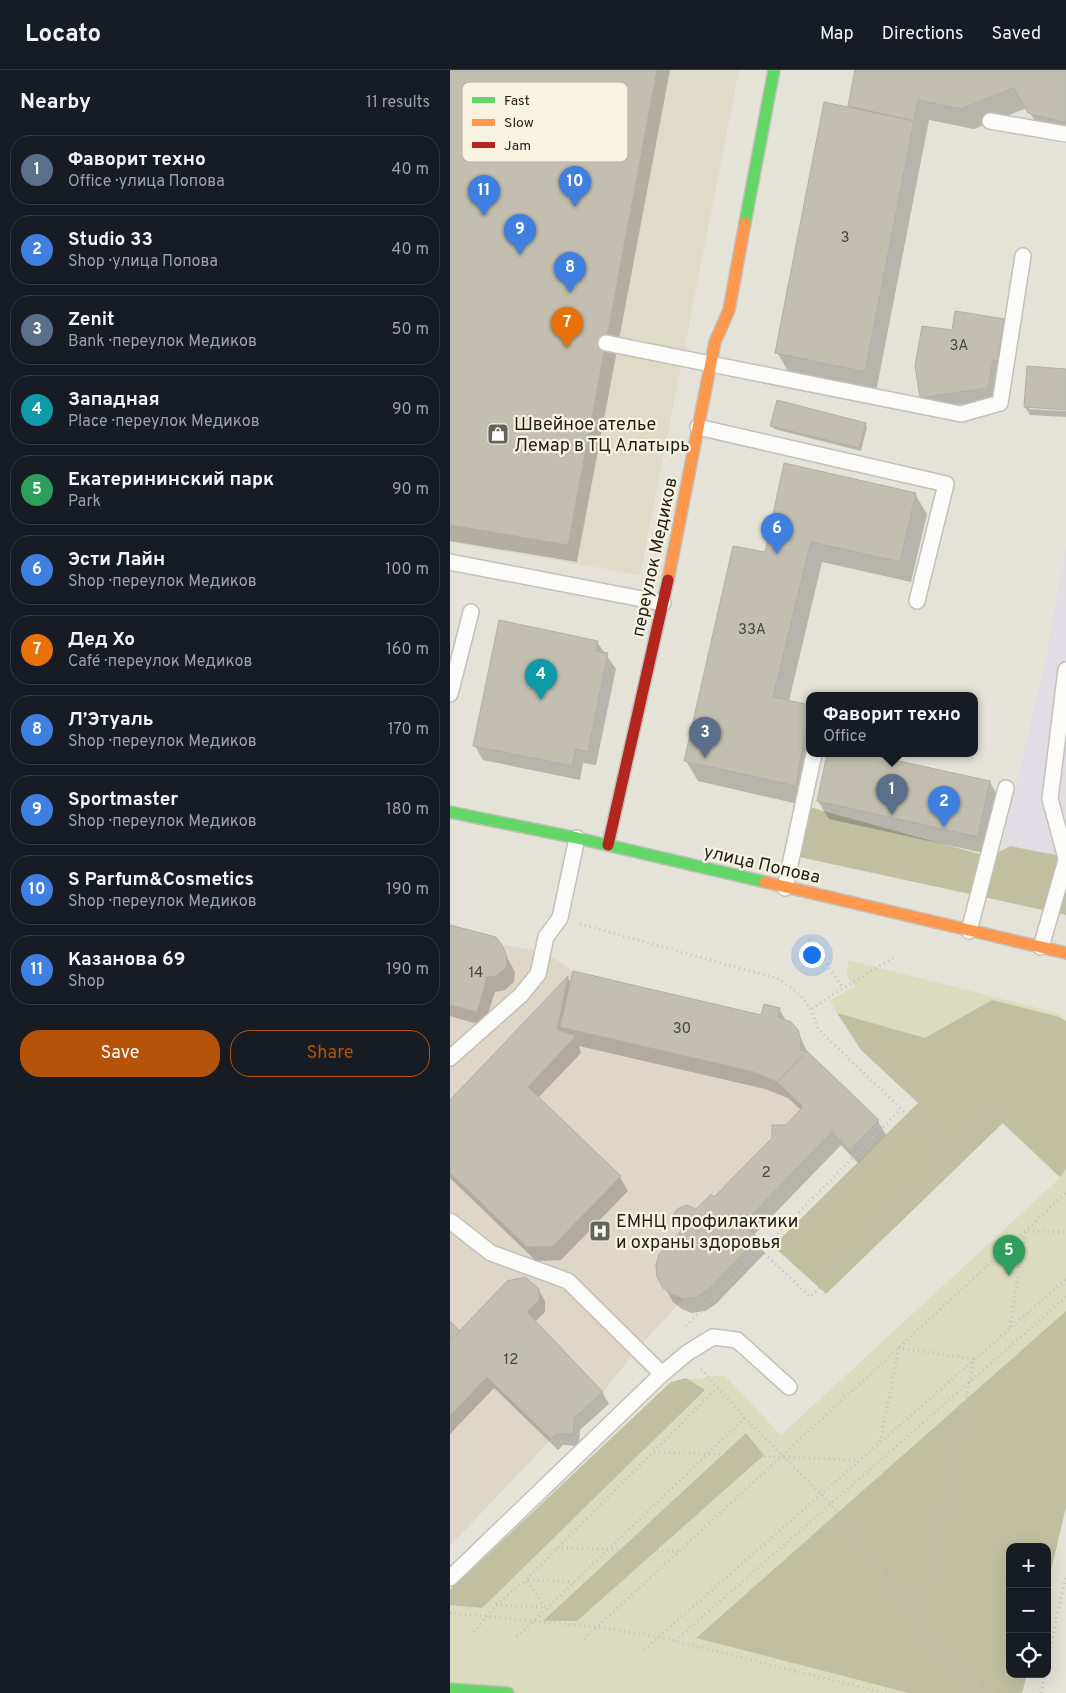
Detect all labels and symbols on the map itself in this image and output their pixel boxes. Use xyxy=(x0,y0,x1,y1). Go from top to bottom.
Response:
legend xyxy=(462,82,628,162)
text: Fast xyxy=(504,93,530,110)
text: Slow xyxy=(504,115,534,132)
text: Jam xyxy=(504,138,531,155)
pin: 10 xyxy=(559,166,591,207)
pin: 11 xyxy=(468,175,500,216)
pin: 9 xyxy=(504,214,536,255)
house number: 3 xyxy=(840,229,850,248)
pin: 8 xyxy=(554,252,586,293)
pin: 7 xyxy=(551,307,583,348)
house number: 3А xyxy=(949,337,969,356)
place label: Швейное ателье Лемар в ТЦ Алатырь xyxy=(514,414,690,458)
shop icon: Швейное ателье Лемар в ТЦ Алатырь xyxy=(486,422,510,446)
street label: переулок Медиков xyxy=(627,475,684,639)
pin: 6 xyxy=(761,513,793,554)
house number: 33А xyxy=(738,621,766,640)
pin: 4 xyxy=(525,659,557,700)
pin: 3 xyxy=(689,717,721,758)
pin: 1 xyxy=(876,774,908,815)
pin: 2 xyxy=(928,786,960,827)
street label: улица Попова xyxy=(701,841,822,890)
your location xyxy=(799,942,825,968)
house number: 14 xyxy=(469,964,483,983)
house number: 30 xyxy=(673,1020,691,1039)
house number: 2 xyxy=(761,1164,771,1183)
place label: ЕМНЦ профилактики и охраны здоровья xyxy=(616,1211,798,1255)
hospital icon: ЕМНЦ профилактики и охраны здоровья xyxy=(588,1219,612,1243)
pin: 5 xyxy=(993,1235,1025,1276)
house number: 12 xyxy=(504,1351,518,1370)

